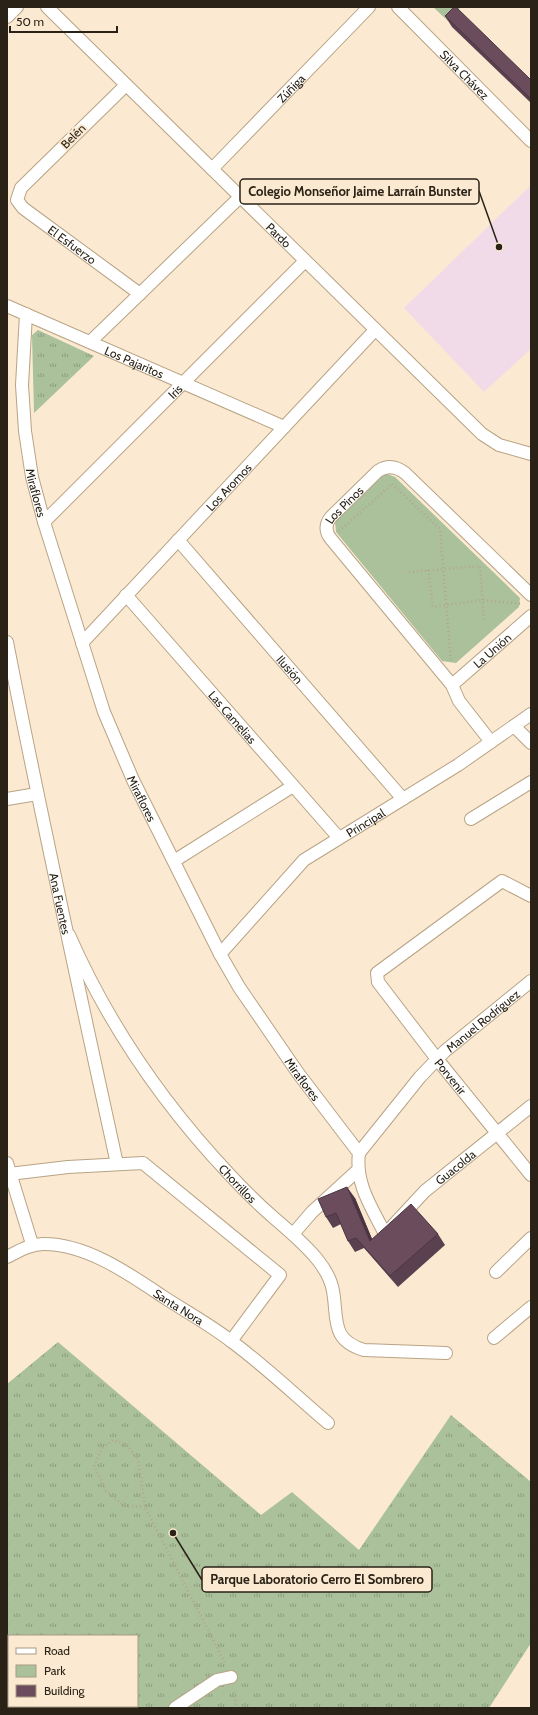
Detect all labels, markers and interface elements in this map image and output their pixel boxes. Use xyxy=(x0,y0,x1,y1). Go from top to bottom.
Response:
scale bar xyxy=(10,8,117,34)
text: 50 m xyxy=(16,14,44,29)
street label: Silva Chávez xyxy=(437,47,493,103)
street label: Zúñiga xyxy=(274,70,308,105)
street label: Belén xyxy=(57,120,89,152)
callout: Colegio Monseñor Jaime Larraín Bunster xyxy=(240,179,479,204)
text: Colegio Monseñor Jaime Larraín Bunster xyxy=(248,183,472,199)
street label: Pardo xyxy=(263,219,295,251)
street label: El Esfuerzo xyxy=(45,222,100,267)
street label: Los Pajaritos xyxy=(103,342,166,381)
street label: Iris xyxy=(164,381,185,402)
street label: Los Aromos xyxy=(202,460,254,514)
street label: Miraflores xyxy=(23,467,50,519)
street label: Los Pinos xyxy=(321,482,366,526)
street label: La Unión xyxy=(470,629,514,671)
street label: Ilusión xyxy=(274,652,307,687)
street label: Las Camelias xyxy=(206,687,260,746)
street label: Miraflores xyxy=(124,773,160,824)
street label: Principal xyxy=(343,804,388,840)
street label: Ana Fuentes xyxy=(47,871,74,936)
street label: Manuel Rodríguez xyxy=(443,986,523,1055)
street label: Miraflores xyxy=(282,1055,324,1103)
street label: Porvenir xyxy=(432,1055,470,1097)
street label: Guacolda xyxy=(432,1146,478,1187)
street label: Chorrillos xyxy=(216,1161,260,1206)
street label: Santa Nora xyxy=(151,1285,207,1328)
callout: Parque Laboratorio Cerro El Sombrero xyxy=(202,1567,432,1592)
text: Parque Laboratorio Cerro El Sombrero xyxy=(210,1571,424,1587)
legend xyxy=(8,1635,138,1707)
text: Road xyxy=(44,1643,70,1658)
text: Park xyxy=(44,1663,66,1678)
text: Building xyxy=(44,1683,86,1698)

